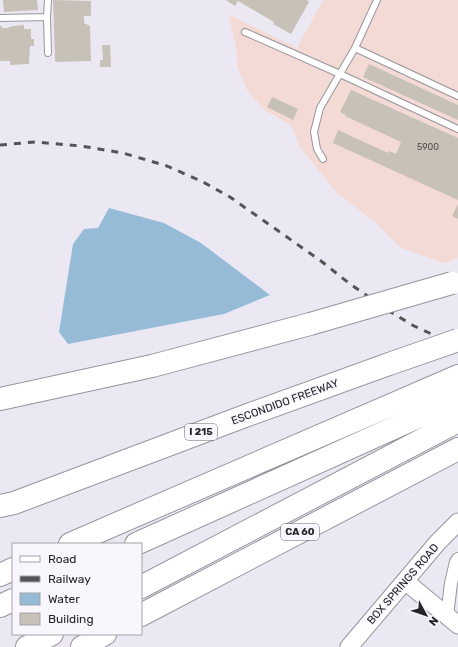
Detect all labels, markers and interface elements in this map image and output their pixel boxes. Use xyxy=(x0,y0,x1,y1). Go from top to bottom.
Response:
house number: 5900 xyxy=(417,142,439,152)
street label: ESCONDIDO FREEWAY xyxy=(229,376,341,428)
road number: I 215 xyxy=(185,424,217,440)
road number: CA 60 xyxy=(281,524,319,540)
street label: BOX SPRINGS ROAD xyxy=(364,541,442,627)
legend xyxy=(12,543,142,635)
text: Road xyxy=(48,552,76,566)
text: Railway xyxy=(48,572,91,586)
text: Water xyxy=(48,592,80,606)
north arrow xyxy=(406,595,446,635)
text: Building xyxy=(48,612,94,626)

